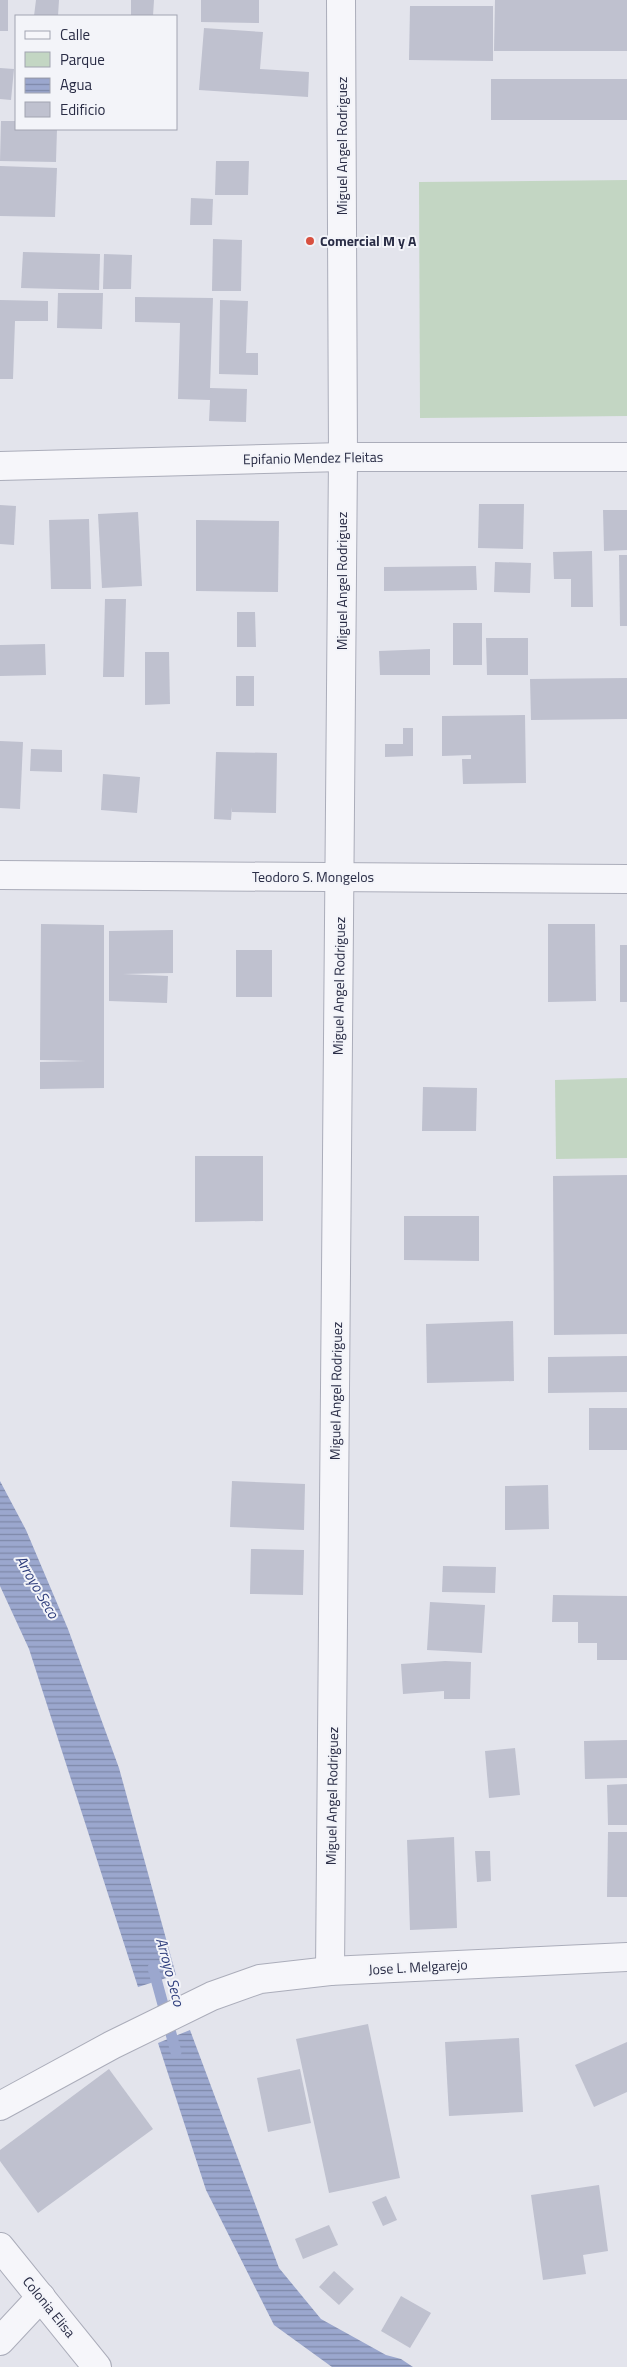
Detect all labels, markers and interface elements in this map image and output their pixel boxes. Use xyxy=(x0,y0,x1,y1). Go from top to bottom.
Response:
legend xyxy=(15,15,178,130)
text: Calle xyxy=(60,23,90,46)
text: Parque xyxy=(60,48,105,71)
text: Agua xyxy=(60,73,92,96)
street label: Miguel Angel Rodriguez xyxy=(331,77,352,215)
text: Edificio xyxy=(60,98,105,121)
place label: Comercial M y A xyxy=(320,230,417,251)
marker: Comercial M y A xyxy=(304,235,316,247)
street label: Epifanio Mendez Fleitas xyxy=(243,446,383,469)
street label: Miguel Angel Rodriguez xyxy=(331,512,352,650)
street label: Teodoro S. Mongelos xyxy=(252,866,374,887)
street label: Miguel Angel Rodriguez xyxy=(327,917,350,1055)
street label: Miguel Angel Rodriguez xyxy=(324,1322,347,1460)
water label: Arroyo Seco xyxy=(10,1551,65,1623)
street label: Miguel Angel Rodriguez xyxy=(320,1727,343,1865)
water label: Arroyo Seco xyxy=(150,1935,191,2009)
street label: Jose L. Melgarejo xyxy=(368,1953,468,1980)
street label: Colonia Elisa xyxy=(18,2271,81,2342)

